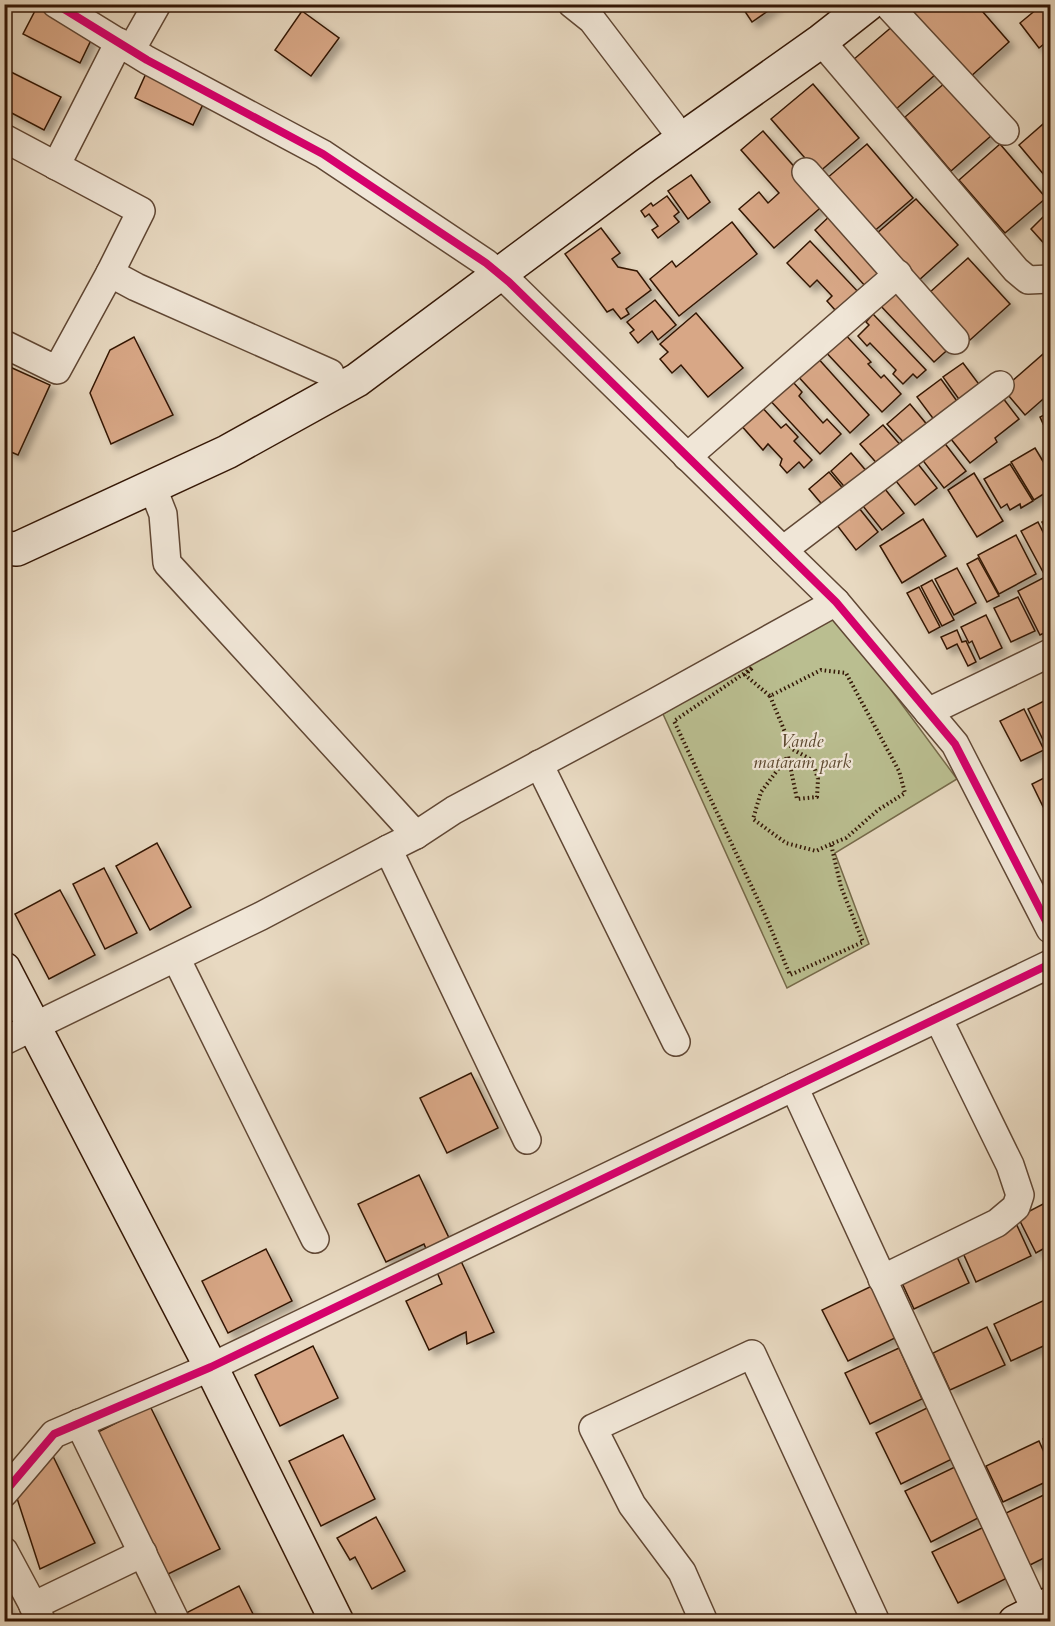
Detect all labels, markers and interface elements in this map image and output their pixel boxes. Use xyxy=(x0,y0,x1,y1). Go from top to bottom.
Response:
park label: Vande mataram park xyxy=(753,729,851,775)

